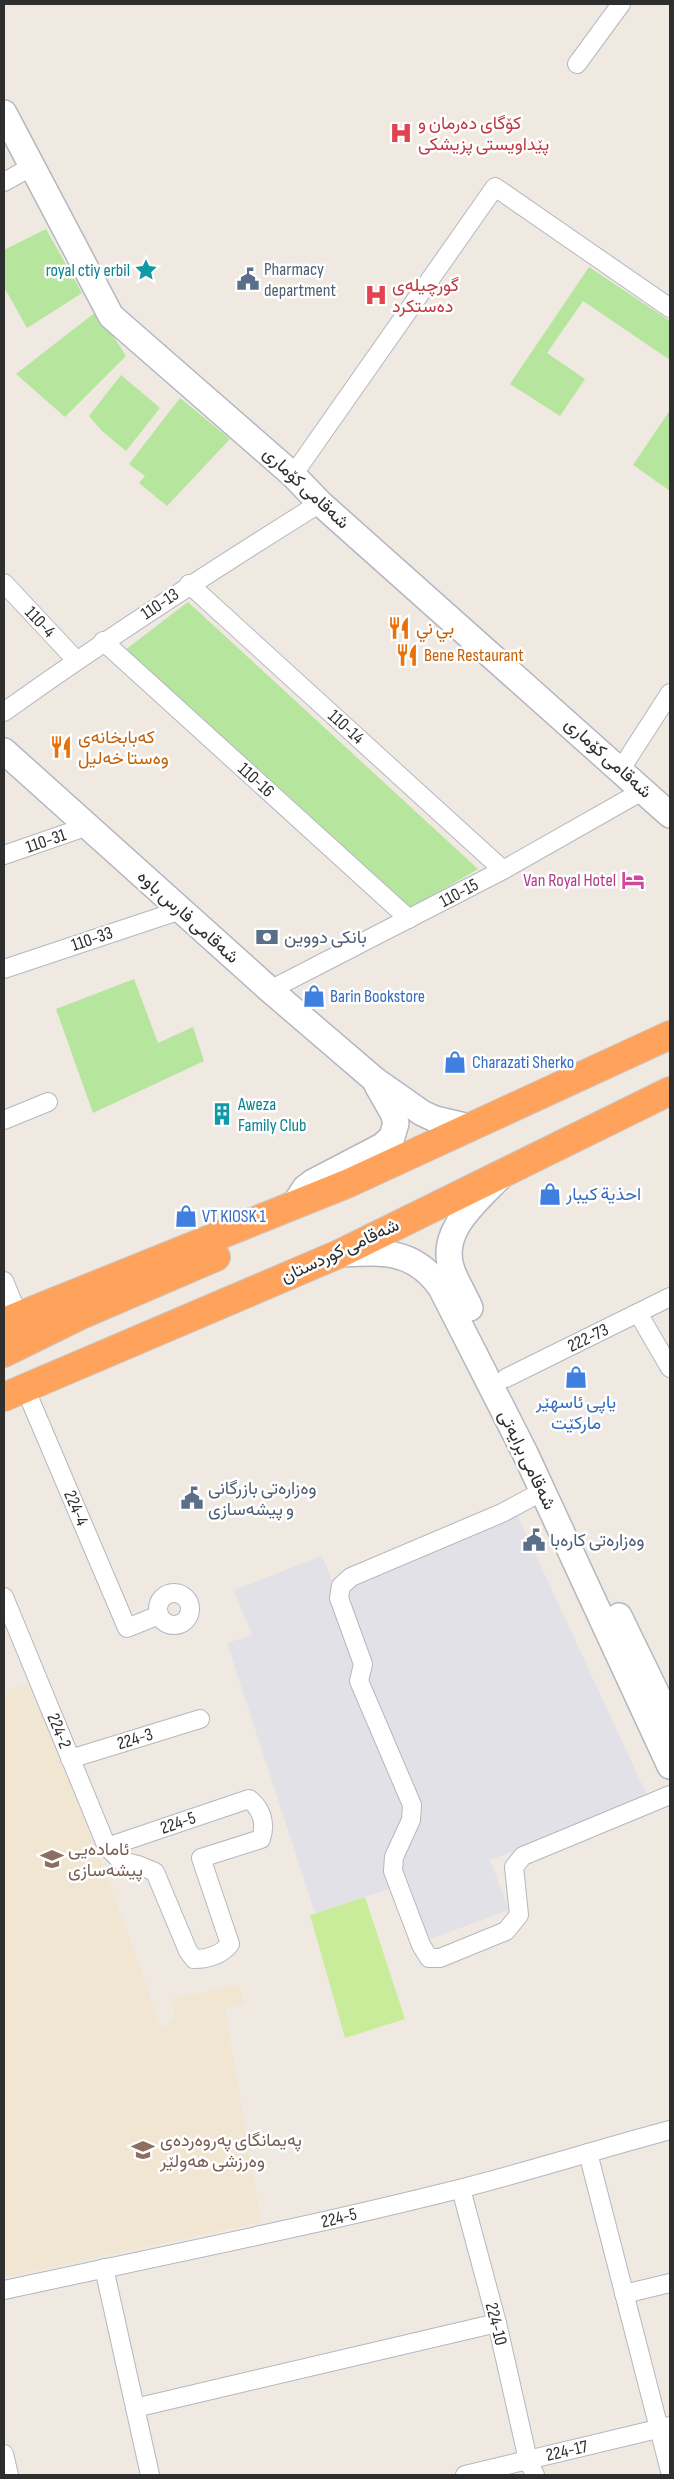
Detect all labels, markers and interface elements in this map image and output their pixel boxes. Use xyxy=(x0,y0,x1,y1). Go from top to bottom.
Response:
place label: کۆگای دەرمان و پێداویستی پزیشکی xyxy=(418,113,549,156)
hospital icon: کۆگای دەرمان و پێداویستی پزیشکی xyxy=(388,120,414,146)
place icon: royal ctiy erbil xyxy=(133,257,159,283)
place label: Pharmacy department xyxy=(264,259,337,301)
place label: royal ctiy erbil xyxy=(46,260,130,281)
public building icon: Pharmacy department xyxy=(235,266,261,292)
place label: گورچیله‌ی ده‌ستكرد xyxy=(392,275,459,317)
hospital icon: گورچیله‌ی ده‌ستكرد xyxy=(363,282,389,308)
street label: شەقامی کۆماری xyxy=(259,443,353,533)
street label: 110-13 xyxy=(137,584,183,624)
street label: 110-4 xyxy=(20,602,60,642)
restaurant icon: بي ني xyxy=(386,615,412,641)
place label: بي ني xyxy=(416,618,454,643)
restaurant icon: Bene Restaurant xyxy=(394,642,420,668)
place label: Bene Restaurant xyxy=(424,645,524,666)
street label: 110-14 xyxy=(324,705,369,749)
street label: شەقامی کۆماری xyxy=(560,713,656,803)
place label: کەبابخانەی وەستا خەلیل xyxy=(78,727,169,769)
restaurant icon: کەبابخانەی وەستا خەلیل xyxy=(48,734,74,760)
street label: 110-16 xyxy=(234,758,279,802)
street label: 110-31 xyxy=(23,824,70,858)
street label: شەقامی فارس باوە xyxy=(133,866,243,968)
hotel icon: Van Royal Hotel xyxy=(620,867,646,893)
place label: Van Royal Hotel xyxy=(523,870,616,891)
street label: 110-15 xyxy=(436,874,482,912)
street label: 110-33 xyxy=(69,922,115,956)
bank icon: بانکی دووین xyxy=(254,924,280,950)
place label: بانکی دووین xyxy=(284,927,367,948)
shop icon: Barin Bookstore xyxy=(301,983,327,1009)
place label: Barin Bookstore xyxy=(330,986,425,1007)
shop icon: Charazati Sherko xyxy=(442,1049,468,1075)
place label: Charazati Sherko xyxy=(472,1052,574,1073)
place label: Aweza Family Club xyxy=(237,1094,307,1136)
building icon: Aweza Family Club xyxy=(209,1101,235,1127)
shop icon: احذية كيبار xyxy=(537,1181,563,1207)
place label: احذية كيبار xyxy=(565,1184,641,1205)
shop icon: VT KIOSK 1 xyxy=(173,1203,199,1229)
place label: VT KIOSK 1 xyxy=(202,1206,267,1227)
street label: شەقامی کوردستان xyxy=(277,1214,403,1288)
street label: 222-73 xyxy=(564,1319,612,1357)
shop icon: ياپی ئاسهێر مارکێت xyxy=(563,1364,589,1390)
place label: ياپی ئاسهێر مارکێت xyxy=(535,1392,616,1434)
street label: شەقامی برایەتی xyxy=(494,1407,560,1513)
place label: وەزارەتی بازرگانی و پیشەسازی xyxy=(208,1478,317,1521)
public building icon: وەزارەتی بازرگانی و پیشەسازی xyxy=(179,1485,205,1511)
street label: 224-4 xyxy=(59,1487,93,1529)
public building icon: وەزارەتی کارەبا xyxy=(521,1527,547,1553)
place label: وەزارەتی کارەبا xyxy=(550,1530,645,1551)
street label: 224-2 xyxy=(42,1710,76,1752)
street label: 224-3 xyxy=(115,1724,155,1754)
street label: 224-5 xyxy=(158,1807,198,1839)
place label: ئامادەیی پیشەسازی xyxy=(68,1839,143,1882)
school or university icon: ئامادەیی پیشەسازی xyxy=(39,1846,65,1872)
place label: پەیمانگای پەروەردەی وەرزشی هەولێر xyxy=(159,2130,302,2172)
school or university icon: پەیمانگای پەروەردەی وەرزشی هەولێر xyxy=(130,2137,156,2163)
street label: 224-5 xyxy=(319,2203,359,2233)
street label: 224-10 xyxy=(481,2300,511,2348)
street label: 224-17 xyxy=(544,2436,591,2466)

